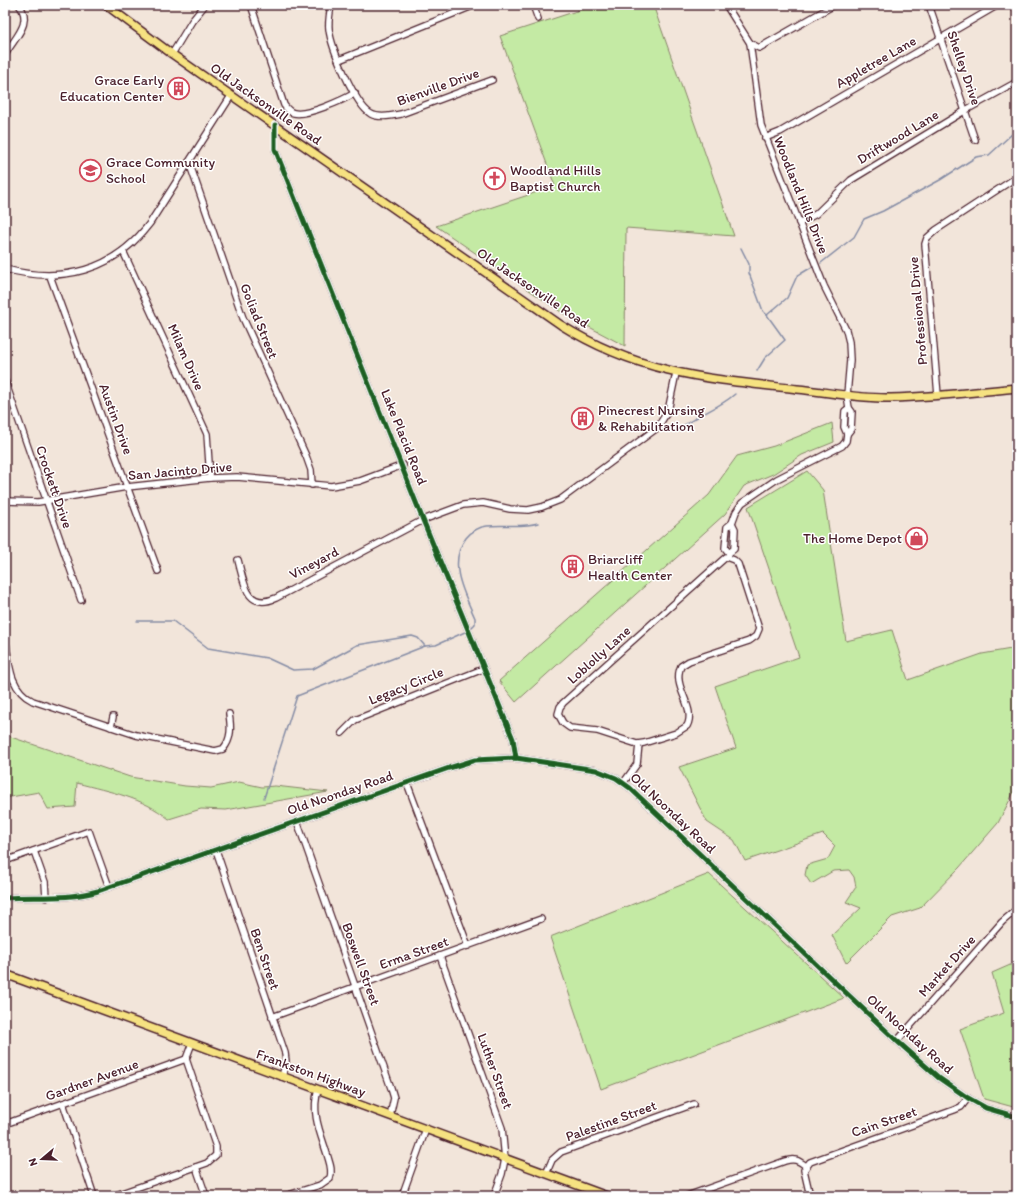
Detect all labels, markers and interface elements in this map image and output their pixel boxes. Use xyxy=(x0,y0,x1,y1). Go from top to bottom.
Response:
street label: Shelley Drive xyxy=(943,29,985,108)
street label: Appletree Lane xyxy=(833,32,920,92)
street label: Old Jacksonville Road xyxy=(207,59,325,149)
street label: Bienville Drive xyxy=(395,64,482,110)
place label: Grace Early Education Center xyxy=(60,72,164,105)
building icon: Grace Early Education Center xyxy=(166,75,192,101)
street label: Driftwood Lane xyxy=(854,106,942,168)
street label: Woodland Hills Drive xyxy=(770,134,832,256)
place label: Grace Community School xyxy=(106,154,215,187)
school or university icon: Grace Community School xyxy=(78,157,104,183)
place label: Woodland Hills Baptist Church xyxy=(510,162,601,195)
church icon: Woodland Hills Baptist Church xyxy=(482,165,508,191)
street label: Old Jacksonville Road xyxy=(474,244,593,332)
street label: Professional Drive xyxy=(905,256,931,366)
street label: Goliad Street xyxy=(236,281,282,361)
street label: Milam Drive xyxy=(164,321,208,393)
street label: Austin Drive xyxy=(95,381,137,457)
street label: Lake Placid Road xyxy=(377,387,431,488)
place label: Pinecrest Nursing & Rehabilitation xyxy=(598,402,705,435)
building icon: Pinecrest Nursing & Rehabilitation xyxy=(570,405,596,431)
street label: Crockett Drive xyxy=(32,443,76,531)
street label: San Jacinto Drive xyxy=(127,458,233,484)
shop icon: The Home Depot xyxy=(904,525,930,551)
place label: The Home Depot xyxy=(803,530,902,547)
street label: Vineyard xyxy=(286,543,342,583)
place label: Briarcliff Health Center xyxy=(588,551,673,584)
building icon: Briarcliff Health Center xyxy=(560,554,586,580)
street label: Loblolly Lane xyxy=(564,622,634,688)
street label: Legacy Circle xyxy=(366,663,446,709)
street label: Old Noonday Road xyxy=(285,767,396,819)
street label: Old Noonday Road xyxy=(627,769,720,857)
street label: Boswell Street xyxy=(338,920,384,1008)
street label: Ben Street xyxy=(247,926,283,992)
street label: Market Drive xyxy=(915,931,979,1001)
street label: Erma Street xyxy=(377,933,451,973)
street label: Old Noonday Road xyxy=(863,990,957,1078)
street label: Luther Street xyxy=(473,1031,517,1111)
street label: Frankston Highway xyxy=(254,1045,368,1101)
street label: Gardner Avenue xyxy=(43,1055,141,1105)
street label: Palestine Street xyxy=(563,1097,659,1145)
street label: Cain Street xyxy=(849,1103,919,1141)
north arrow xyxy=(22,1139,62,1179)
text: N xyxy=(26,1156,40,1168)

